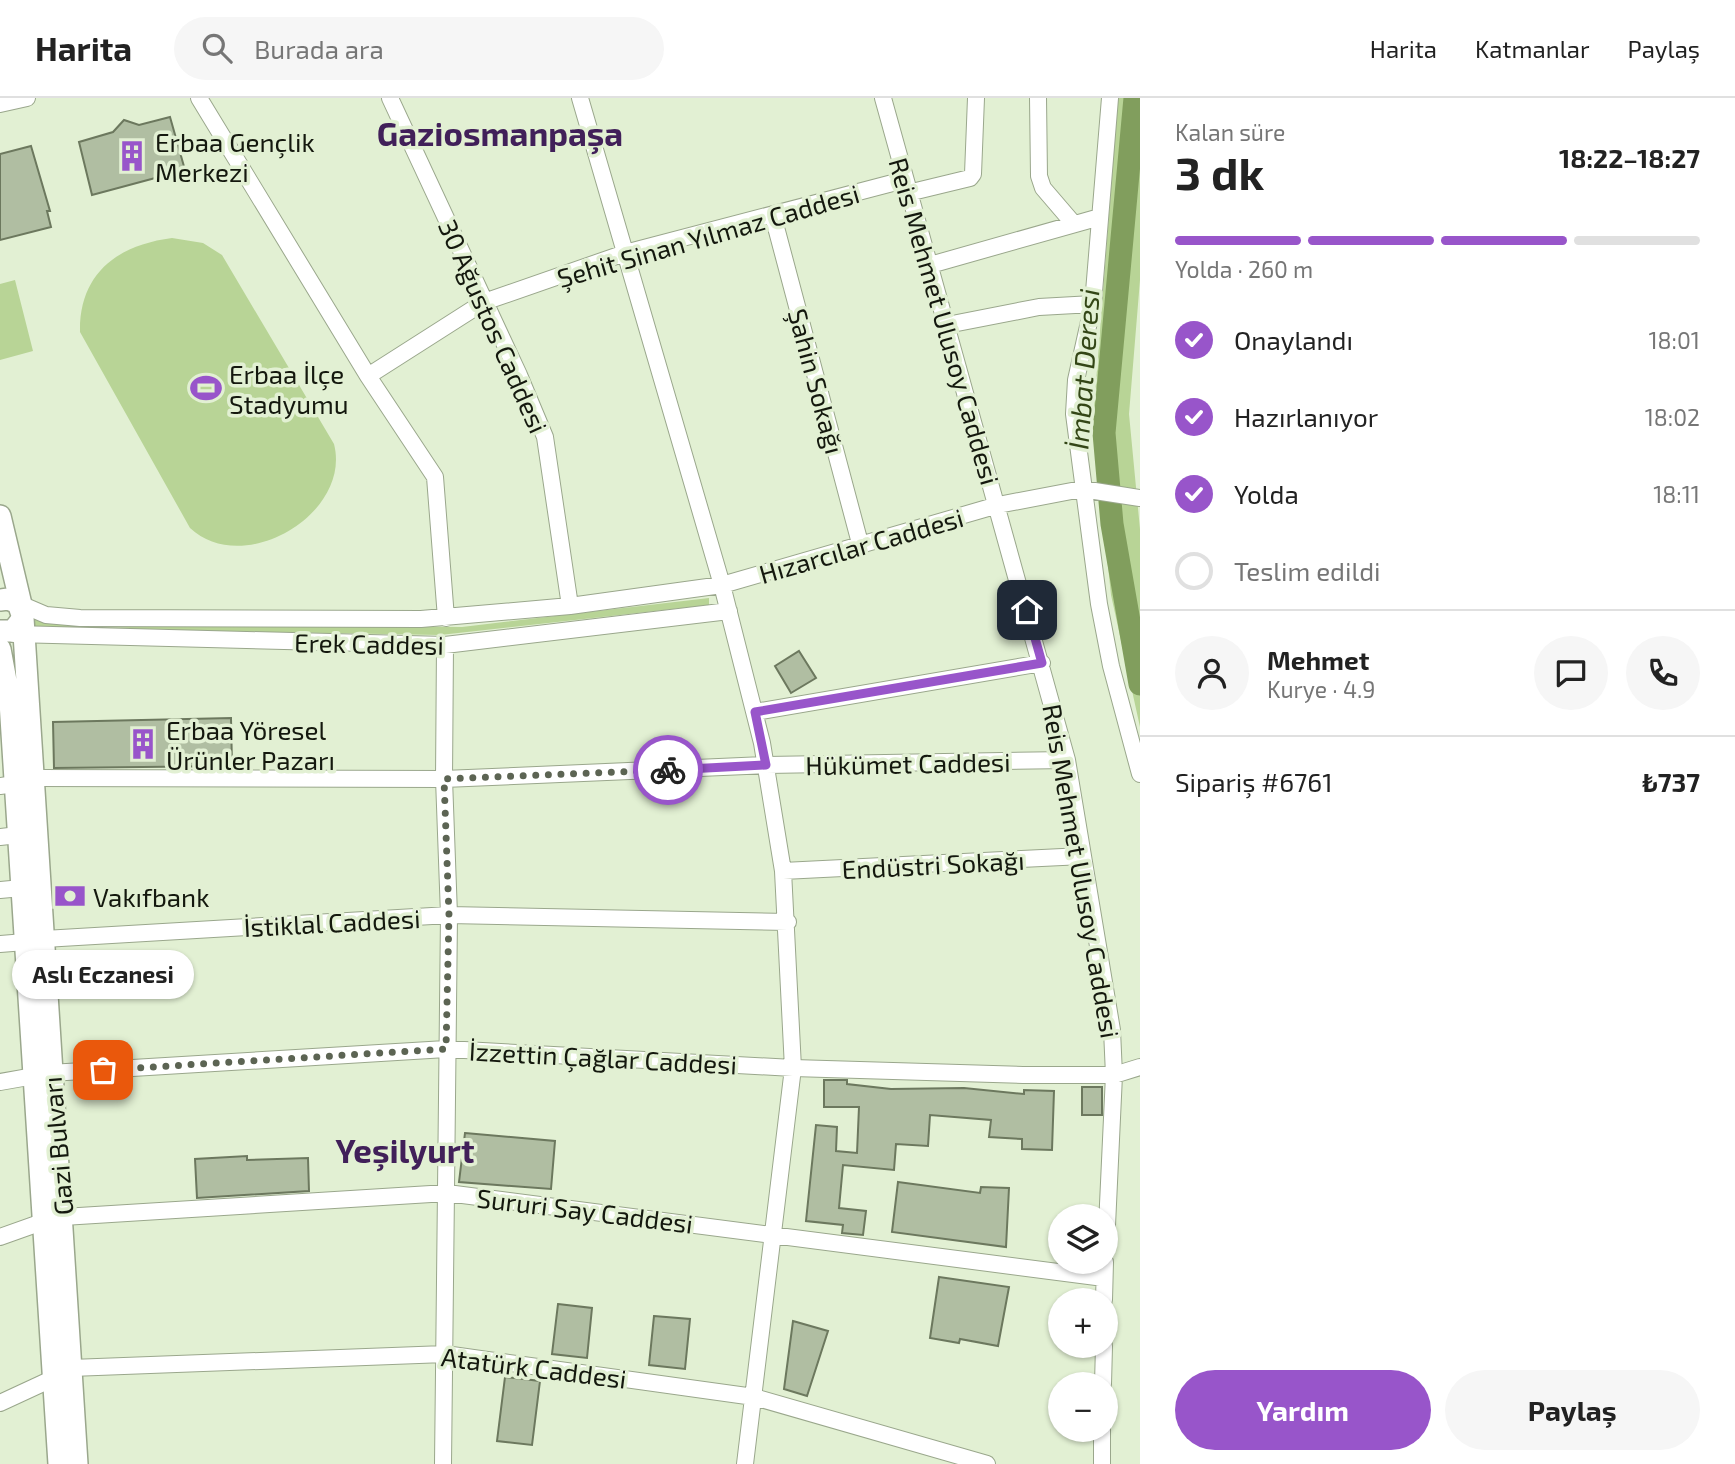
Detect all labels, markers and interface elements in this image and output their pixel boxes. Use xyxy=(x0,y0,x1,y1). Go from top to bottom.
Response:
search box xyxy=(174,17,664,80)
text: Harita xyxy=(35,28,132,68)
icon: search xyxy=(198,29,236,67)
text: Burada ara xyxy=(254,33,384,64)
text: Harita xyxy=(1370,34,1437,63)
text: Katmanlar xyxy=(1475,34,1590,63)
text: Paylaş xyxy=(1628,34,1700,63)
district label: Gaziosmanpaşa xyxy=(377,113,623,155)
text: Kalan süre xyxy=(1175,118,1285,146)
place label: Erbaa Gençlik Merkezi xyxy=(155,126,315,187)
building icon: Erbaa Gençlik Merkezi xyxy=(115,139,149,173)
text: 18:22–18:27 xyxy=(1559,142,1700,173)
text: 3 dk xyxy=(1175,144,1264,199)
street label: Reis Mehmet Ulusoy Caddesi xyxy=(883,154,1007,488)
street label: Şehit Sinan Yılmaz Caddesi xyxy=(553,177,863,295)
street label: 30 Ağustos Caddesi xyxy=(433,215,555,437)
text: Yolda · 260 m xyxy=(1175,255,1313,283)
water label: İmbat Deresi xyxy=(1060,287,1106,451)
street label: Şahin Sokağı xyxy=(781,305,851,458)
icon: check xyxy=(1175,321,1213,359)
text: Onaylandı xyxy=(1234,324,1353,355)
text: 18:01 xyxy=(1648,326,1700,354)
place label: Erbaa İlçe Stadyumu xyxy=(229,358,349,419)
sports icon: Erbaa İlçe Stadyumu xyxy=(189,371,223,405)
icon: check xyxy=(1175,398,1213,436)
text: Hazırlanıyor xyxy=(1234,401,1378,432)
text: 18:02 xyxy=(1645,403,1700,431)
icon: check xyxy=(1175,475,1213,513)
text: Yolda xyxy=(1234,478,1299,509)
text: 18:11 xyxy=(1653,480,1700,508)
street label: Hızarcılar Caddesi xyxy=(755,501,967,589)
text: Teslim edildi xyxy=(1234,555,1381,586)
pin xyxy=(997,580,1057,640)
icon: home xyxy=(1008,591,1046,629)
street label: Erek Caddesi xyxy=(294,626,444,660)
button: person xyxy=(1175,636,1249,710)
button: chat xyxy=(1534,636,1608,710)
button: phone xyxy=(1626,636,1700,710)
text: Mehmet xyxy=(1267,644,1369,675)
text: Kurye · 4.9 xyxy=(1267,675,1375,703)
street label: Reis Mehmet Ulusoy Caddesi xyxy=(1037,701,1127,1041)
place label: Erbaa Yöresel Ürünler Pazarı xyxy=(166,714,335,775)
building icon: Erbaa Yöresel Ürünler Pazarı xyxy=(126,727,160,761)
courier xyxy=(633,735,703,805)
street label: Hükümet Caddesi xyxy=(805,746,1011,780)
icon: bike xyxy=(649,751,687,789)
text: Sipariş #6761 xyxy=(1175,766,1333,797)
text: ₺737 xyxy=(1642,766,1700,797)
street label: Endüstri Sokağı xyxy=(841,844,1025,884)
bank icon: Vakıfbank xyxy=(53,879,87,913)
place label: Vakıfbank xyxy=(93,881,209,912)
street label: İstiklal Caddesi xyxy=(243,902,421,942)
callout: Aslı Eczanesi xyxy=(12,951,194,1000)
text: Aslı Eczanesi xyxy=(32,960,174,988)
street label: İzzettin Çağlar Caddesi xyxy=(468,1035,738,1081)
pin xyxy=(73,1040,133,1100)
icon: bag xyxy=(84,1051,122,1089)
street label: Gazi Bulvarı xyxy=(35,1075,79,1217)
district label: Yeşilyurt xyxy=(336,1130,474,1172)
street label: Sururi Say Caddesi xyxy=(475,1181,695,1239)
map controls xyxy=(1048,1204,1118,1442)
button: layers xyxy=(1048,1204,1118,1274)
button: + xyxy=(1048,1288,1118,1358)
street label: Atatürk Caddesi xyxy=(440,1340,628,1394)
button: Yardım xyxy=(1175,1370,1431,1450)
button: Paylaş xyxy=(1445,1370,1700,1450)
button: − xyxy=(1048,1372,1118,1442)

